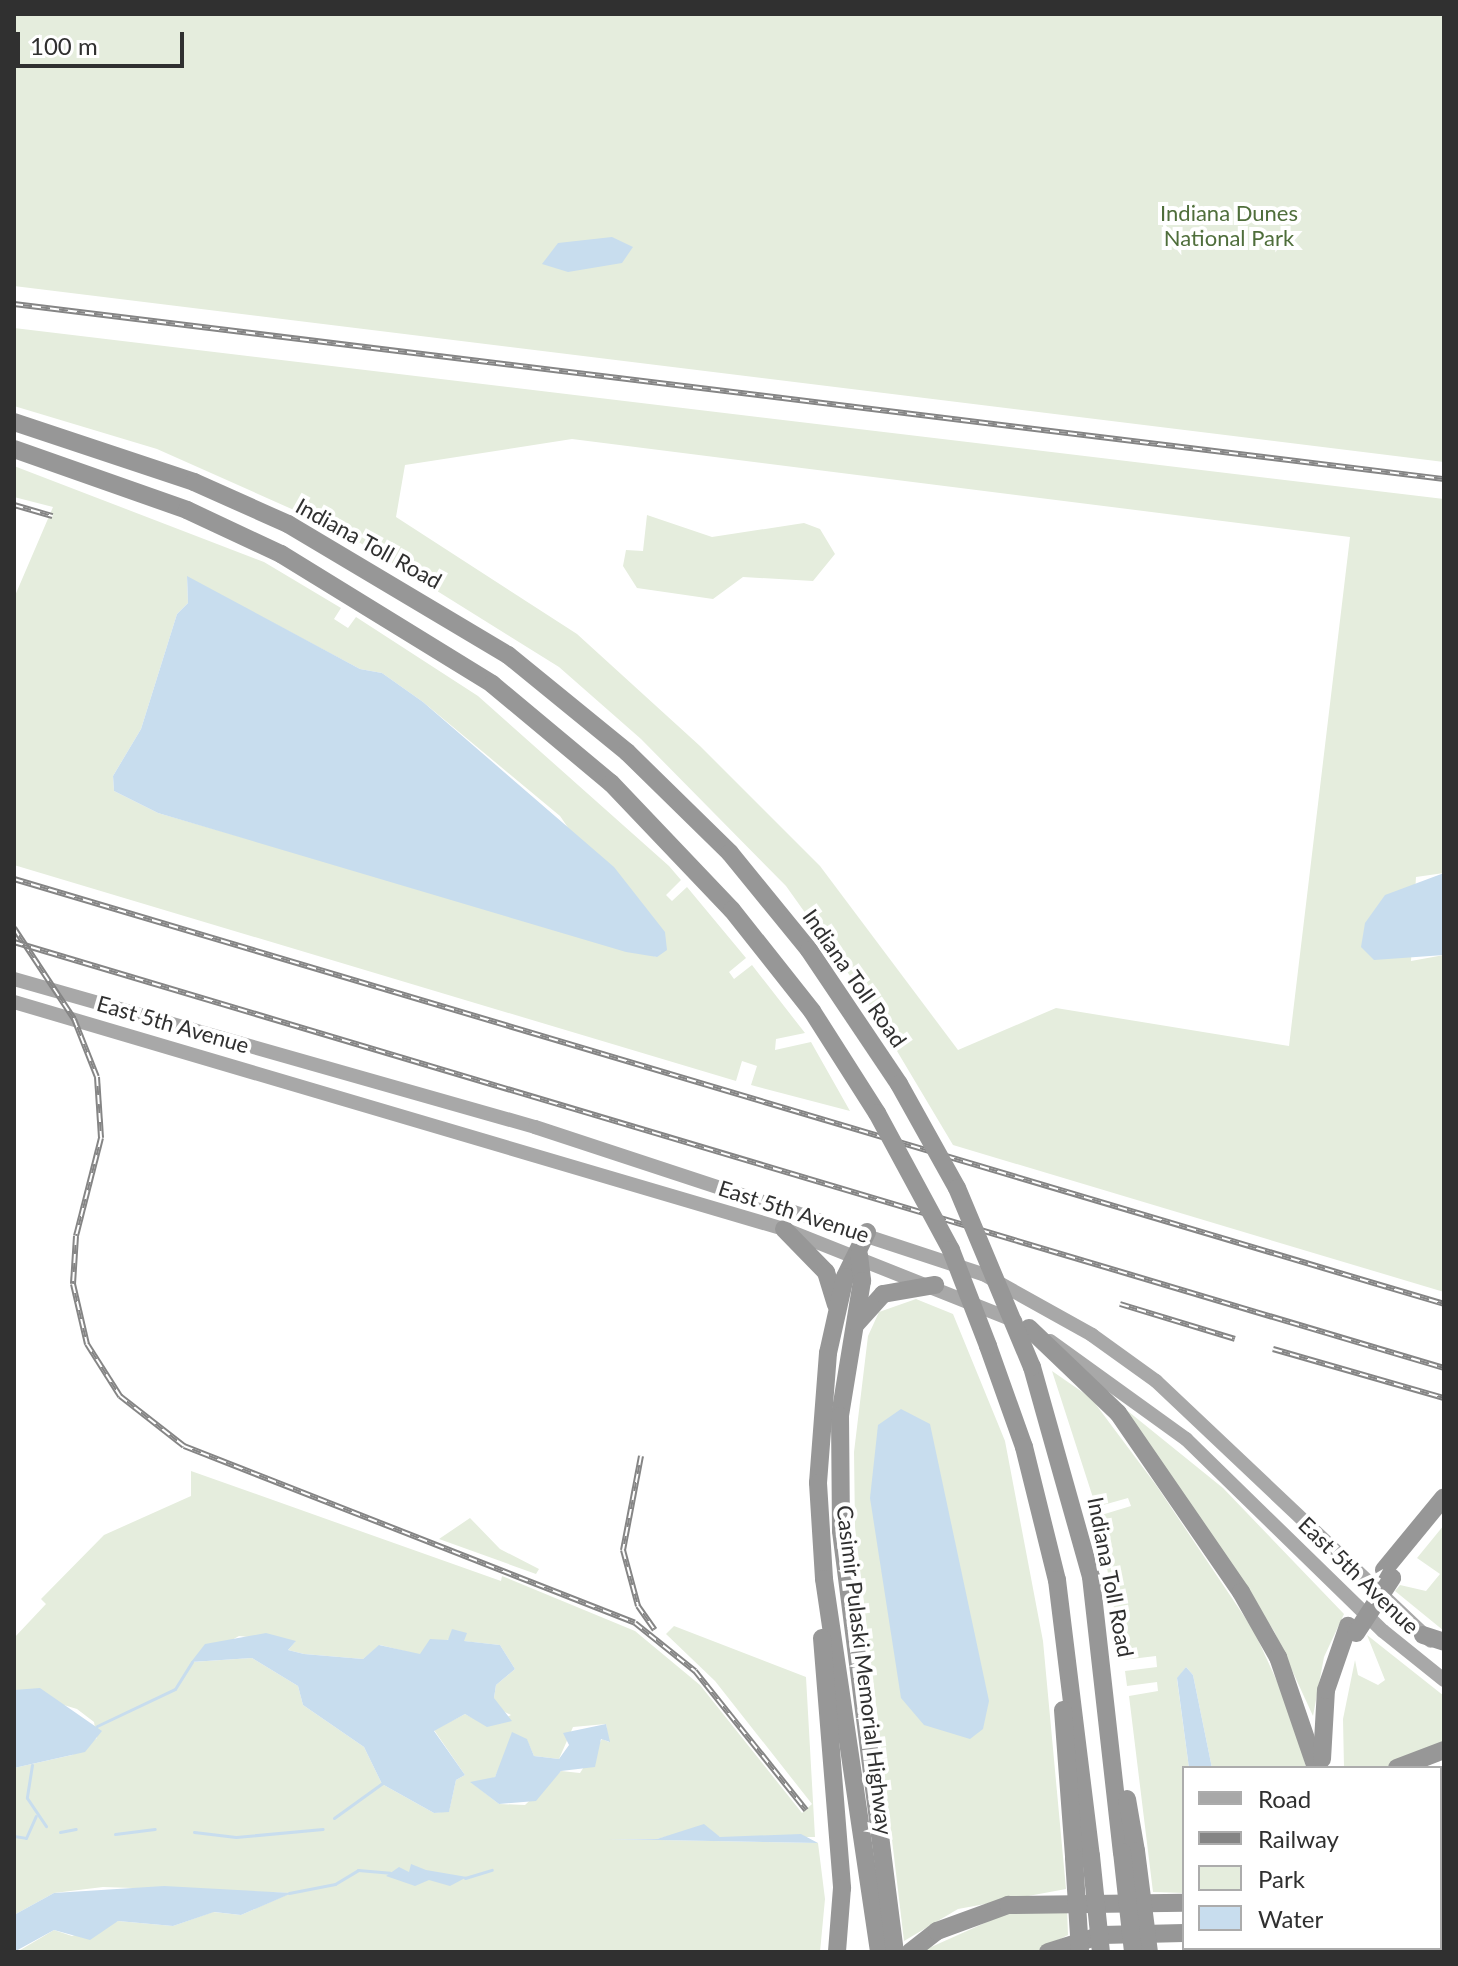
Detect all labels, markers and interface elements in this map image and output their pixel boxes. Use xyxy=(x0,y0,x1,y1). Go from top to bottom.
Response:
scale bar xyxy=(20,16,188,66)
text: 100 m xyxy=(30,31,98,60)
park label: Indiana Dunes National Park xyxy=(1160,199,1298,250)
street label: Indiana Toll Road xyxy=(291,492,447,594)
street label: Indiana Toll Road xyxy=(797,904,913,1052)
street label: East 5th Avenue xyxy=(93,990,253,1058)
street label: East 5th Avenue xyxy=(715,1174,873,1248)
street label: Indiana Toll Road xyxy=(1082,1494,1140,1660)
street label: Casimir Pulaski Memorial Highway xyxy=(832,1503,898,1837)
street label: East 5th Avenue xyxy=(1293,1511,1425,1639)
legend xyxy=(1182,1766,1442,1950)
text: Road xyxy=(1258,1784,1311,1813)
text: Railway xyxy=(1258,1824,1339,1853)
text: Park xyxy=(1258,1864,1305,1893)
text: Water xyxy=(1258,1904,1323,1933)

